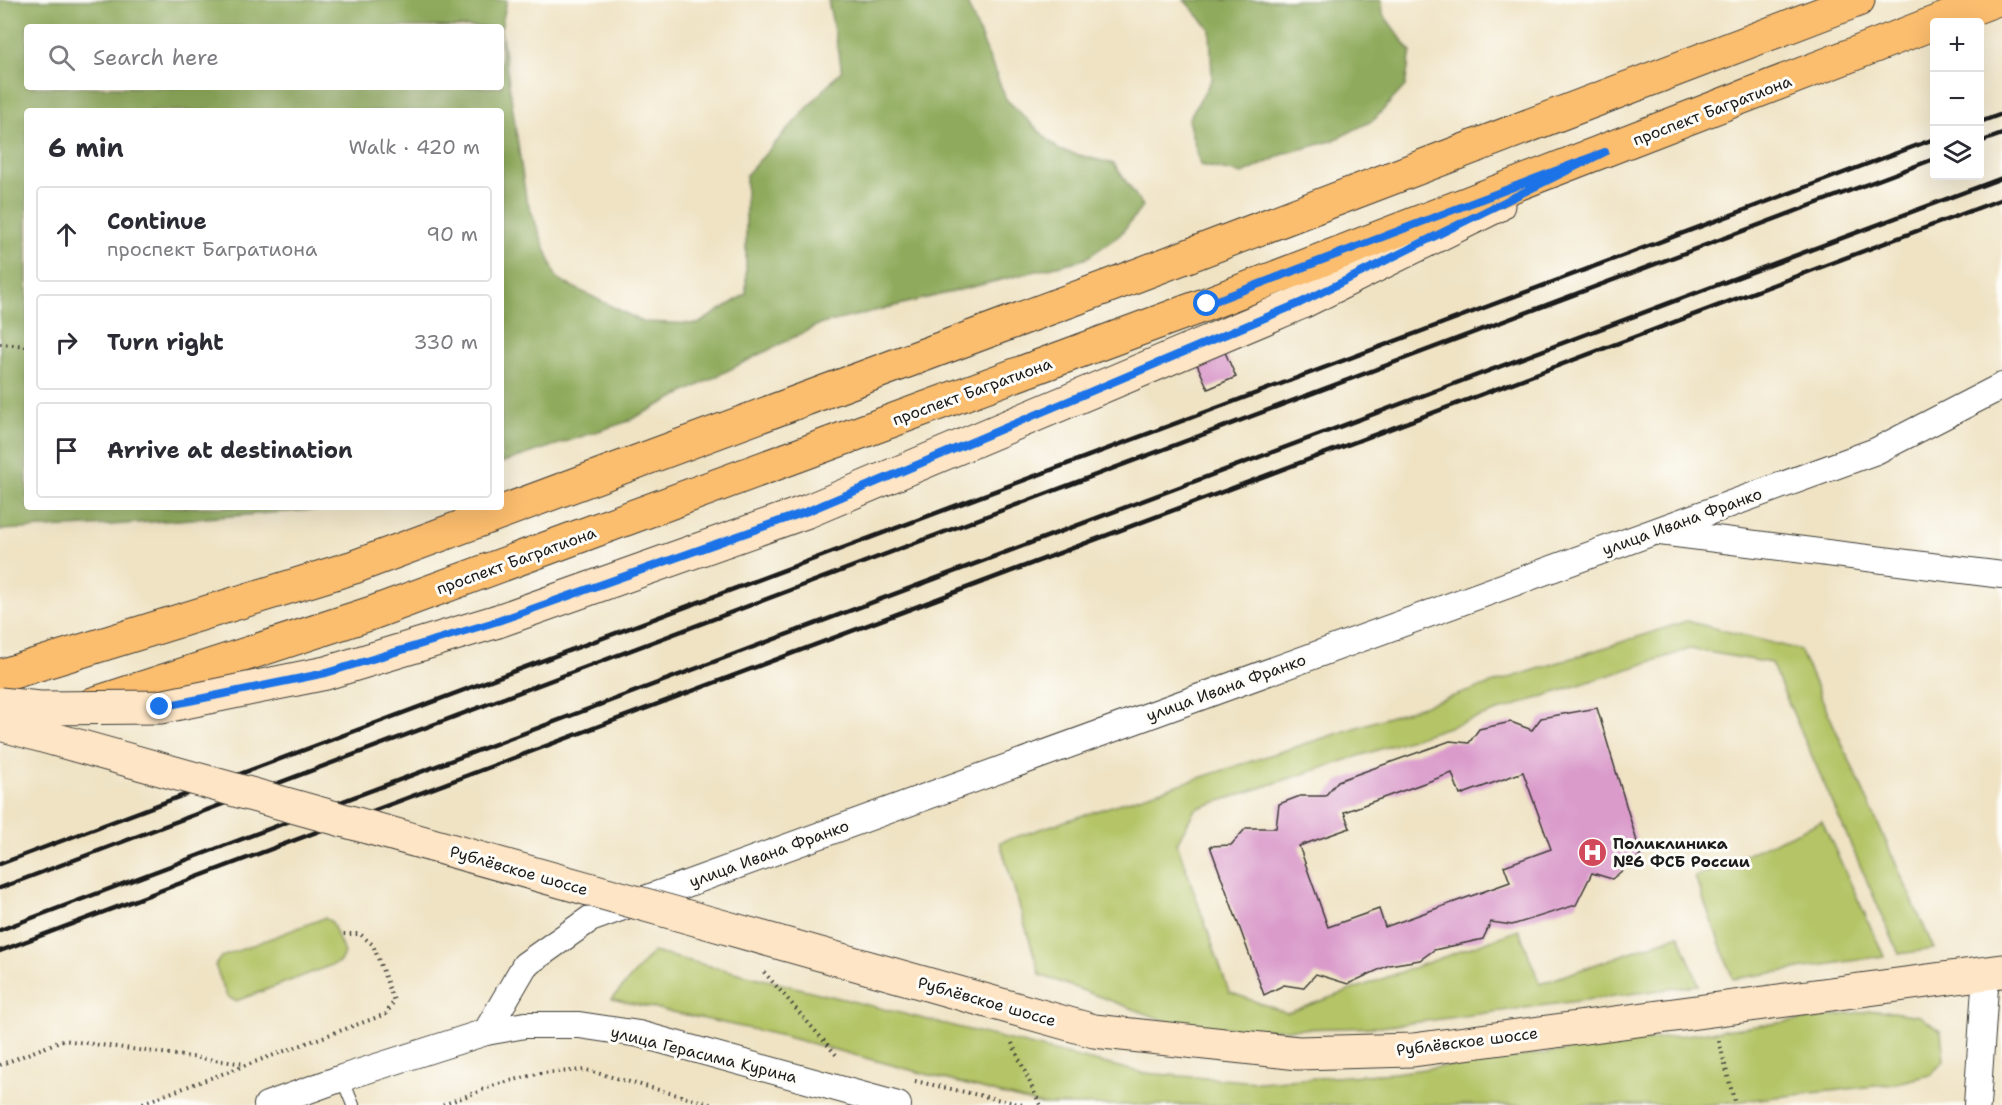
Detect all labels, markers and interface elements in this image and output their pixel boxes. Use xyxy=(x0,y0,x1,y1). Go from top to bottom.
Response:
map controls xyxy=(1930,18,1984,180)
button: + xyxy=(1930,18,1984,72)
search box xyxy=(24,24,504,90)
icon: search xyxy=(45,41,78,74)
text: Search here xyxy=(93,43,219,72)
street label: проспект Багратиона xyxy=(1630,70,1795,150)
button: − xyxy=(1930,72,1984,126)
button: layers xyxy=(1930,126,1984,180)
text: 6 min xyxy=(48,130,124,165)
text: Walk · 420 m xyxy=(348,134,480,160)
text: Continue xyxy=(107,207,207,236)
icon: ahead xyxy=(50,218,83,251)
text: 90 m xyxy=(426,221,478,247)
text: проспект Багратиона xyxy=(107,236,318,262)
route start xyxy=(1193,290,1219,316)
icon: right xyxy=(50,326,83,359)
text: Turn right xyxy=(107,328,224,357)
text: 330 m xyxy=(414,329,478,355)
street label: проспект Багратиона xyxy=(889,353,1055,430)
icon: arrive xyxy=(50,434,83,467)
text: Arrive at destination xyxy=(107,436,353,465)
street label: улица Ивана Франко xyxy=(1599,483,1765,560)
street label: проспект Багратиона xyxy=(433,522,599,599)
street label: улица Ивана Франко xyxy=(1143,649,1309,726)
route end xyxy=(146,693,172,719)
street label: улица Ивана Франко xyxy=(686,815,852,892)
place label: Поликлиника №6 ФСБ России xyxy=(1613,833,1750,872)
hospital icon: Поликлиника №6 ФСБ России xyxy=(1576,836,1608,868)
street label: Рублёвское шоссе xyxy=(447,841,590,900)
street label: Рублёвское шоссе xyxy=(915,972,1058,1031)
street label: улица Герасима Курина xyxy=(608,1021,799,1088)
street label: Рублёвское шоссе xyxy=(1395,1022,1539,1061)

